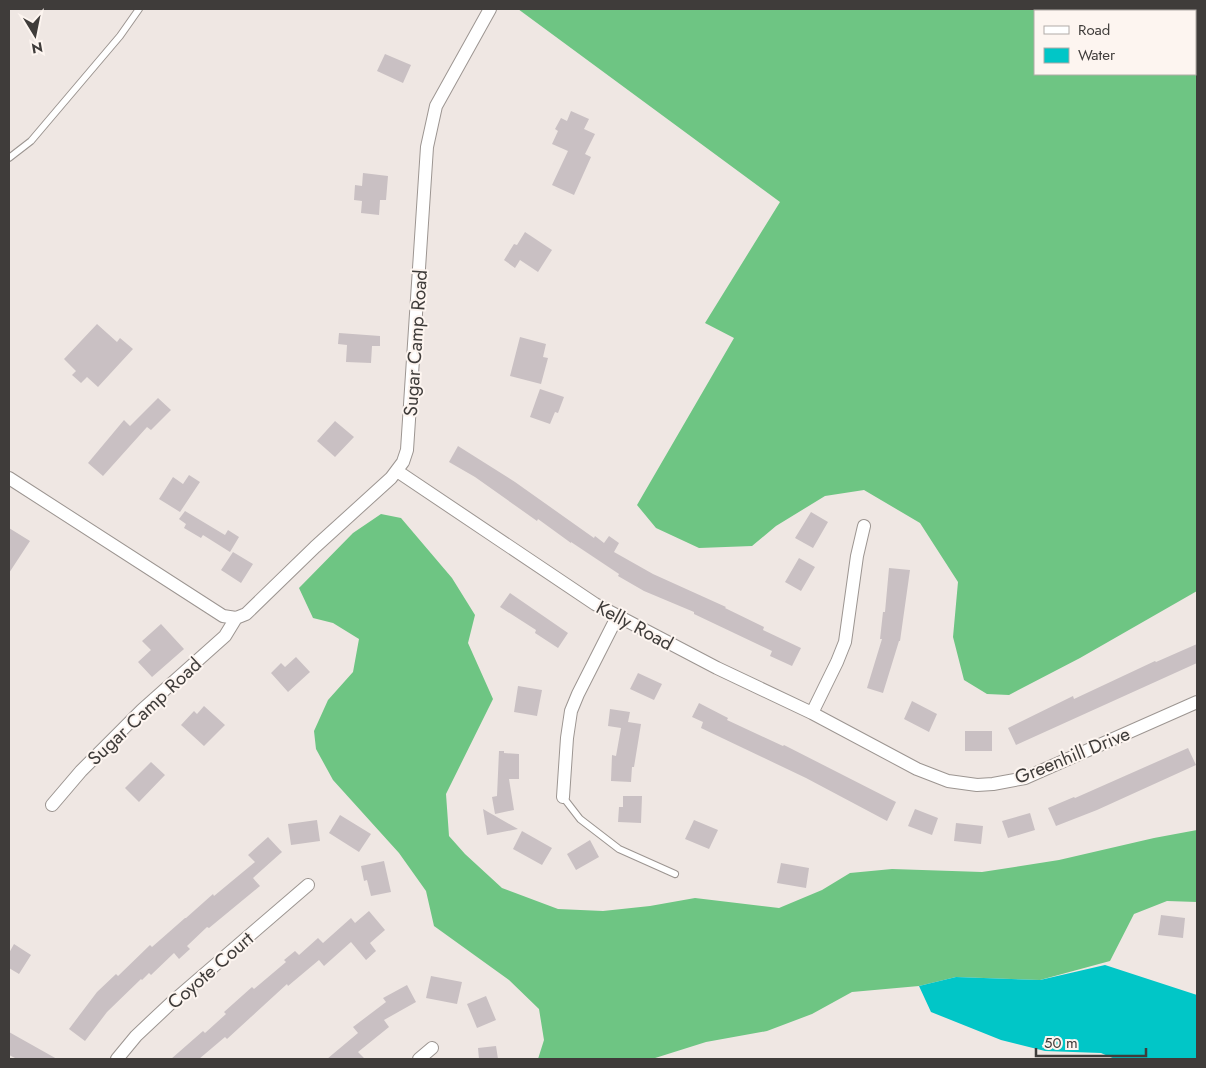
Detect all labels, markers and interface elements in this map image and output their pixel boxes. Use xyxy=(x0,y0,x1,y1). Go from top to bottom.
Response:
north arrow xyxy=(10,10,60,60)
legend xyxy=(1034,10,1196,75)
text: Road xyxy=(1078,19,1110,41)
text: N xyxy=(30,37,44,59)
text: Water xyxy=(1078,44,1116,66)
street label: Sugar Camp Road xyxy=(397,269,434,417)
street label: Kelly Road xyxy=(591,594,678,657)
street label: Sugar Camp Road xyxy=(81,651,207,771)
street label: Greenhill Drive xyxy=(1011,720,1134,791)
street label: Coyote Court xyxy=(161,925,260,1015)
scale bar xyxy=(1036,1026,1146,1058)
text: 50 m xyxy=(1044,1032,1078,1054)

